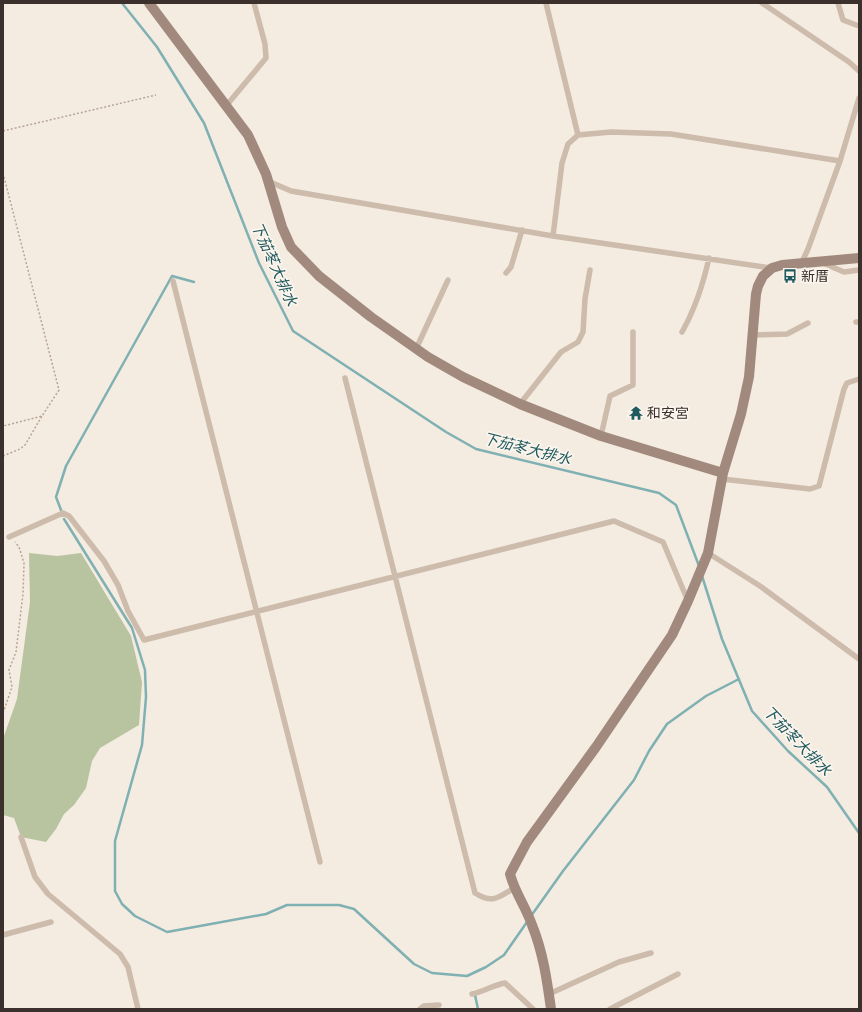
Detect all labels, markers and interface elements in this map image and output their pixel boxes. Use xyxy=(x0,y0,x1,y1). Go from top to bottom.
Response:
water label: 下茄苳大排水 xyxy=(247,219,301,310)
bus stop icon: 新厝 xyxy=(782,268,798,284)
place label: 新厝 xyxy=(801,268,829,285)
temple icon: 和安宮 xyxy=(628,405,644,421)
place label: 和安宮 xyxy=(647,405,689,422)
water label: 下茄苳大排水 xyxy=(481,429,574,469)
water label: 下茄苳大排水 xyxy=(759,702,835,780)

